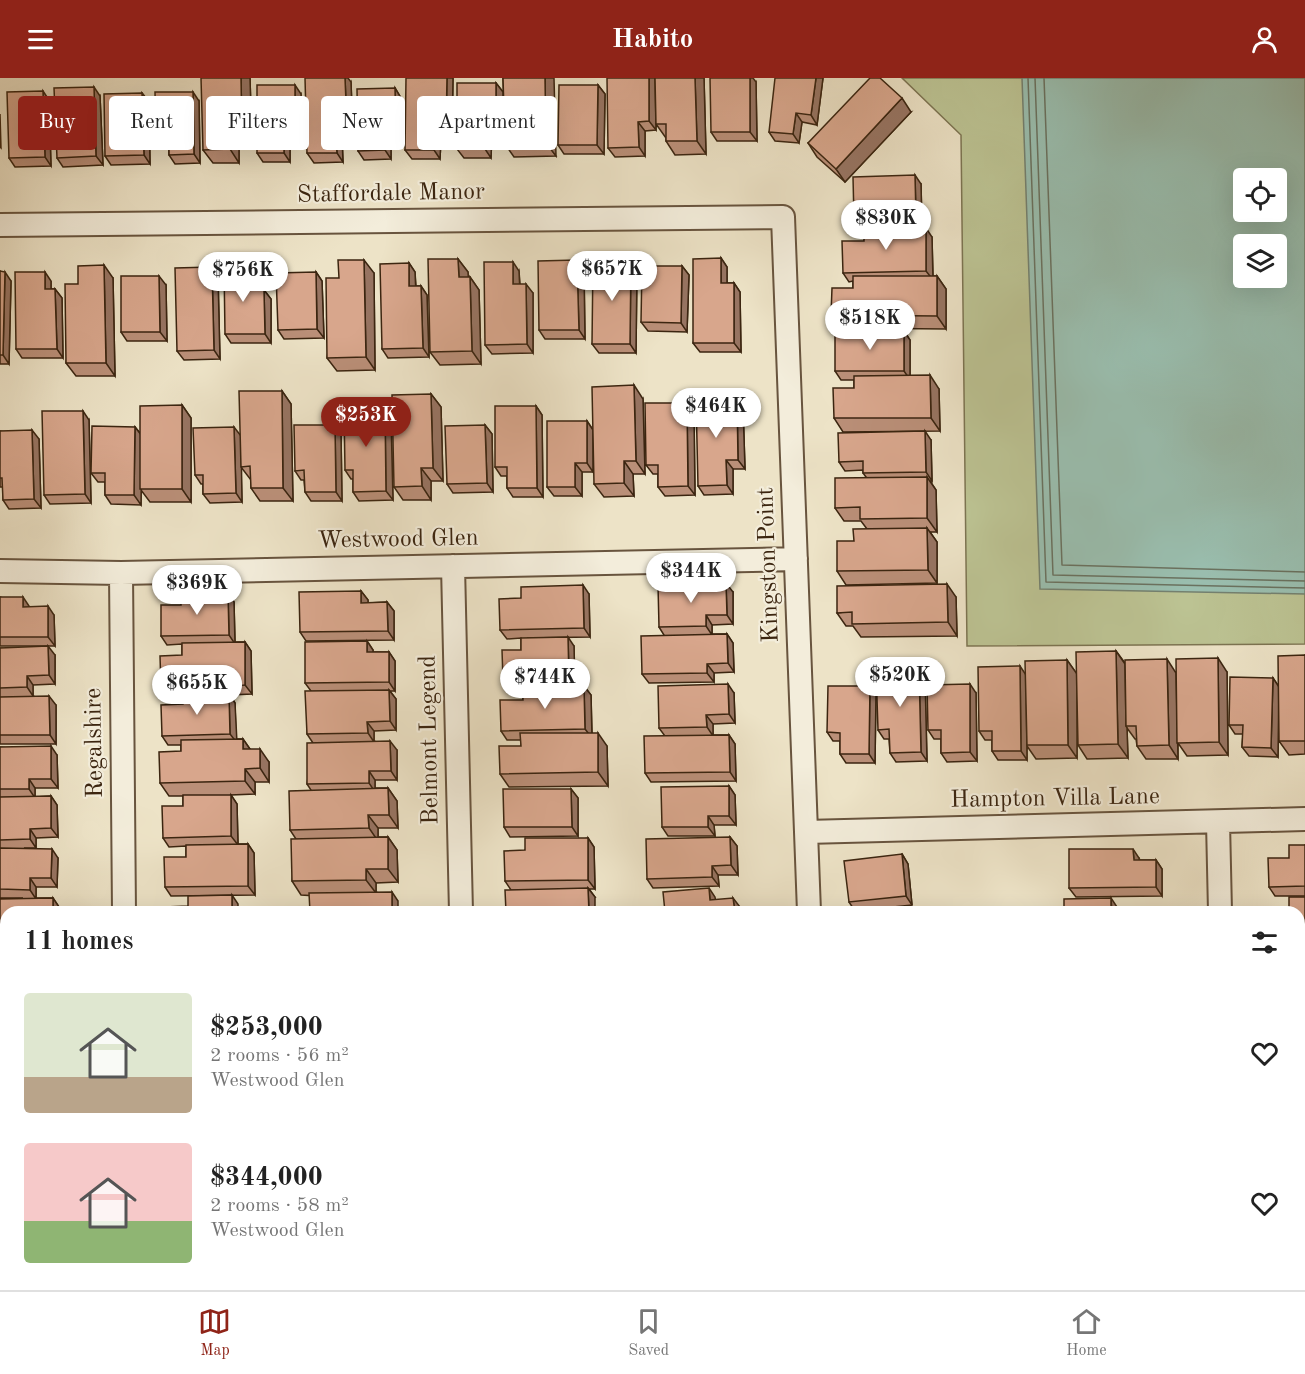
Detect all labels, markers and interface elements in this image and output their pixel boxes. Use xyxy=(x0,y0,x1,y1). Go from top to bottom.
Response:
icon: menu xyxy=(24,23,57,56)
icon: person xyxy=(1248,23,1281,56)
text: Habito xyxy=(612,26,693,53)
chip: Buy xyxy=(18,96,97,150)
chip: Rent xyxy=(109,96,194,150)
chip: Filters xyxy=(206,96,309,150)
chip: New xyxy=(321,96,405,150)
chip: Apartment xyxy=(417,96,557,150)
map controls xyxy=(1233,168,1287,288)
button: locate xyxy=(1233,168,1287,222)
street label: Staffordale Manor xyxy=(297,180,485,208)
pin: $830K xyxy=(844,200,928,251)
text: $830K xyxy=(855,209,917,229)
button: layers xyxy=(1233,234,1287,288)
pin: $657K xyxy=(570,251,654,302)
pin: $756K xyxy=(201,252,285,303)
text: $657K xyxy=(581,260,643,280)
text: $756K xyxy=(212,261,274,281)
pin: $518K xyxy=(828,300,912,351)
text: $518K xyxy=(839,309,901,329)
pin: $464K xyxy=(674,388,758,439)
pin: $253K xyxy=(324,397,408,448)
text: $464K xyxy=(685,397,747,417)
text: $253K xyxy=(335,406,397,426)
street label: Kingston Point xyxy=(754,487,784,643)
street label: Westwood Glen xyxy=(317,527,479,553)
pin: $344K xyxy=(649,553,733,604)
text: $344K xyxy=(660,562,722,582)
pin: $369K xyxy=(155,565,239,616)
text: $369K xyxy=(166,574,228,594)
street label: Belmont Legend xyxy=(417,655,443,825)
pin: $520K xyxy=(858,657,942,708)
pin: $744K xyxy=(503,659,587,710)
pin: $655K xyxy=(155,665,239,716)
text: $520K xyxy=(869,666,931,686)
text: $744K xyxy=(514,668,576,688)
text: $655K xyxy=(166,674,228,694)
street label: Regalshire xyxy=(82,688,108,798)
street label: Hampton Villa Lane xyxy=(950,785,1160,813)
icon: filters xyxy=(1248,926,1281,959)
text: 11 homes xyxy=(24,929,133,955)
text: $253,000 xyxy=(210,1015,323,1041)
icon: home xyxy=(72,1017,144,1089)
icon: heart xyxy=(1248,1037,1281,1070)
text: 2 rooms · 56 m² xyxy=(210,1046,349,1066)
text: Westwood Glen xyxy=(210,1071,345,1091)
text: $344,000 xyxy=(210,1165,323,1191)
icon: home xyxy=(72,1167,144,1239)
icon: heart xyxy=(1248,1187,1281,1220)
text: 2 rooms · 58 m² xyxy=(210,1196,349,1216)
text: Westwood Glen xyxy=(210,1221,345,1241)
tab: Map xyxy=(198,1305,231,1361)
tab: Saved xyxy=(628,1305,669,1361)
tab: Home xyxy=(1066,1305,1107,1361)

